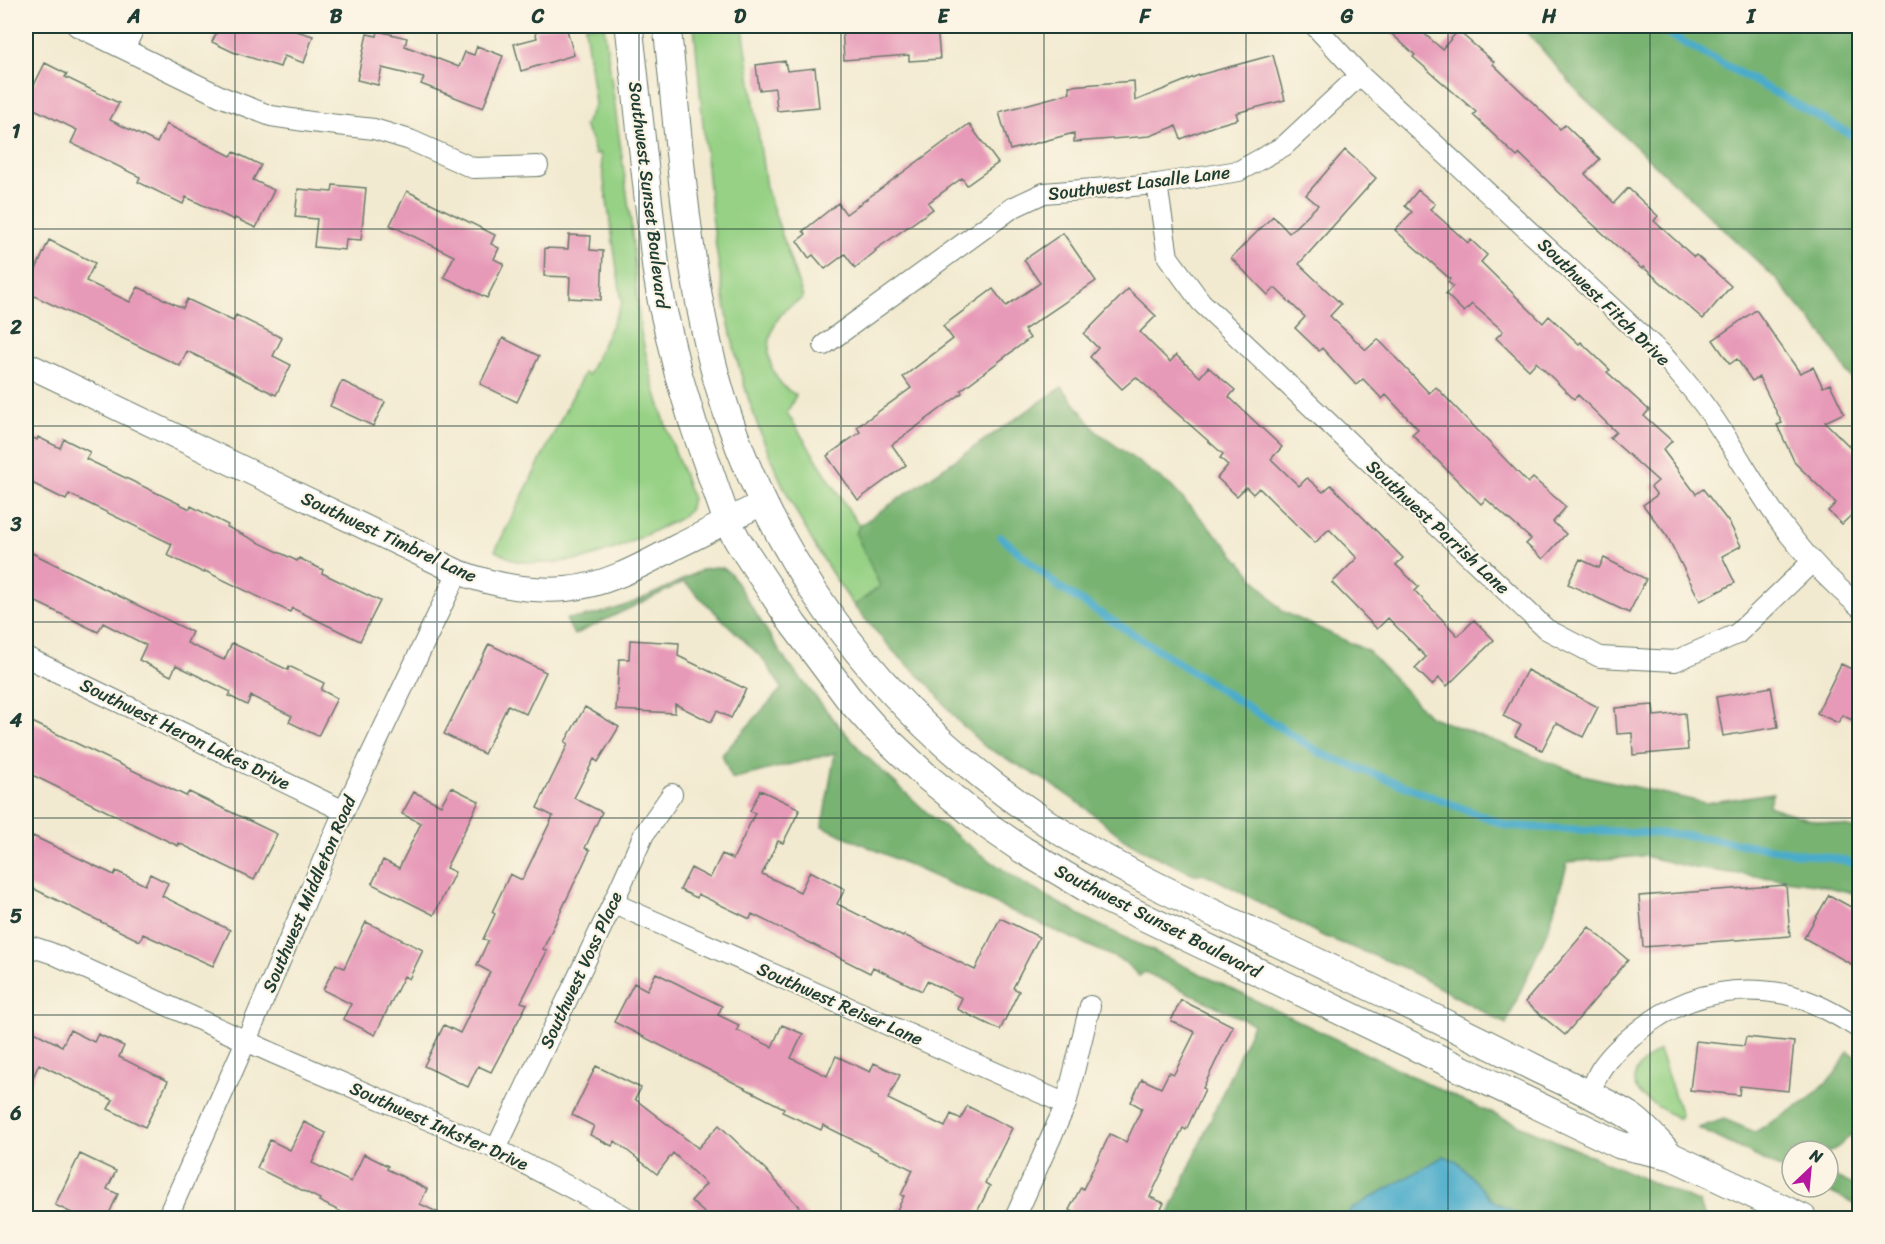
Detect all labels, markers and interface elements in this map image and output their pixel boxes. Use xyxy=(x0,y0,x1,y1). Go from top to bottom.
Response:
text: A xyxy=(126,0,141,34)
text: B xyxy=(330,0,343,34)
text: C xyxy=(531,0,545,34)
text: D xyxy=(734,0,747,34)
text: E xyxy=(937,0,950,34)
text: F xyxy=(1139,0,1152,34)
text: G xyxy=(1340,0,1354,34)
text: H xyxy=(1541,0,1557,34)
text: I xyxy=(1746,0,1757,34)
street label: Southwest Sunset Boulevard xyxy=(619,80,679,312)
text: 1 xyxy=(12,114,21,149)
street label: Southwest Lasalle Lane xyxy=(1046,156,1232,210)
street label: Southwest Fitch Drive xyxy=(1530,230,1678,374)
text: 2 xyxy=(9,310,22,345)
street label: Southwest Parrish Lane xyxy=(1358,451,1518,603)
street label: Southwest Timbrel Lane xyxy=(296,482,482,592)
text: 3 xyxy=(10,507,22,542)
street label: Southwest Heron Lakes Drive xyxy=(74,669,296,799)
text: 4 xyxy=(9,703,23,738)
street label: Southwest Middleton Road xyxy=(253,789,366,998)
street label: Southwest Sunset Boulevard xyxy=(1049,855,1268,988)
street label: Southwest Voss Place xyxy=(530,886,632,1054)
text: 5 xyxy=(10,899,22,934)
street label: Southwest Reiser Lane xyxy=(752,953,928,1055)
street label: Southwest Inkster Drive xyxy=(344,1072,534,1180)
text: 6 xyxy=(9,1096,22,1131)
north arrow xyxy=(1780,1139,1840,1199)
text: N xyxy=(1804,1140,1829,1172)

